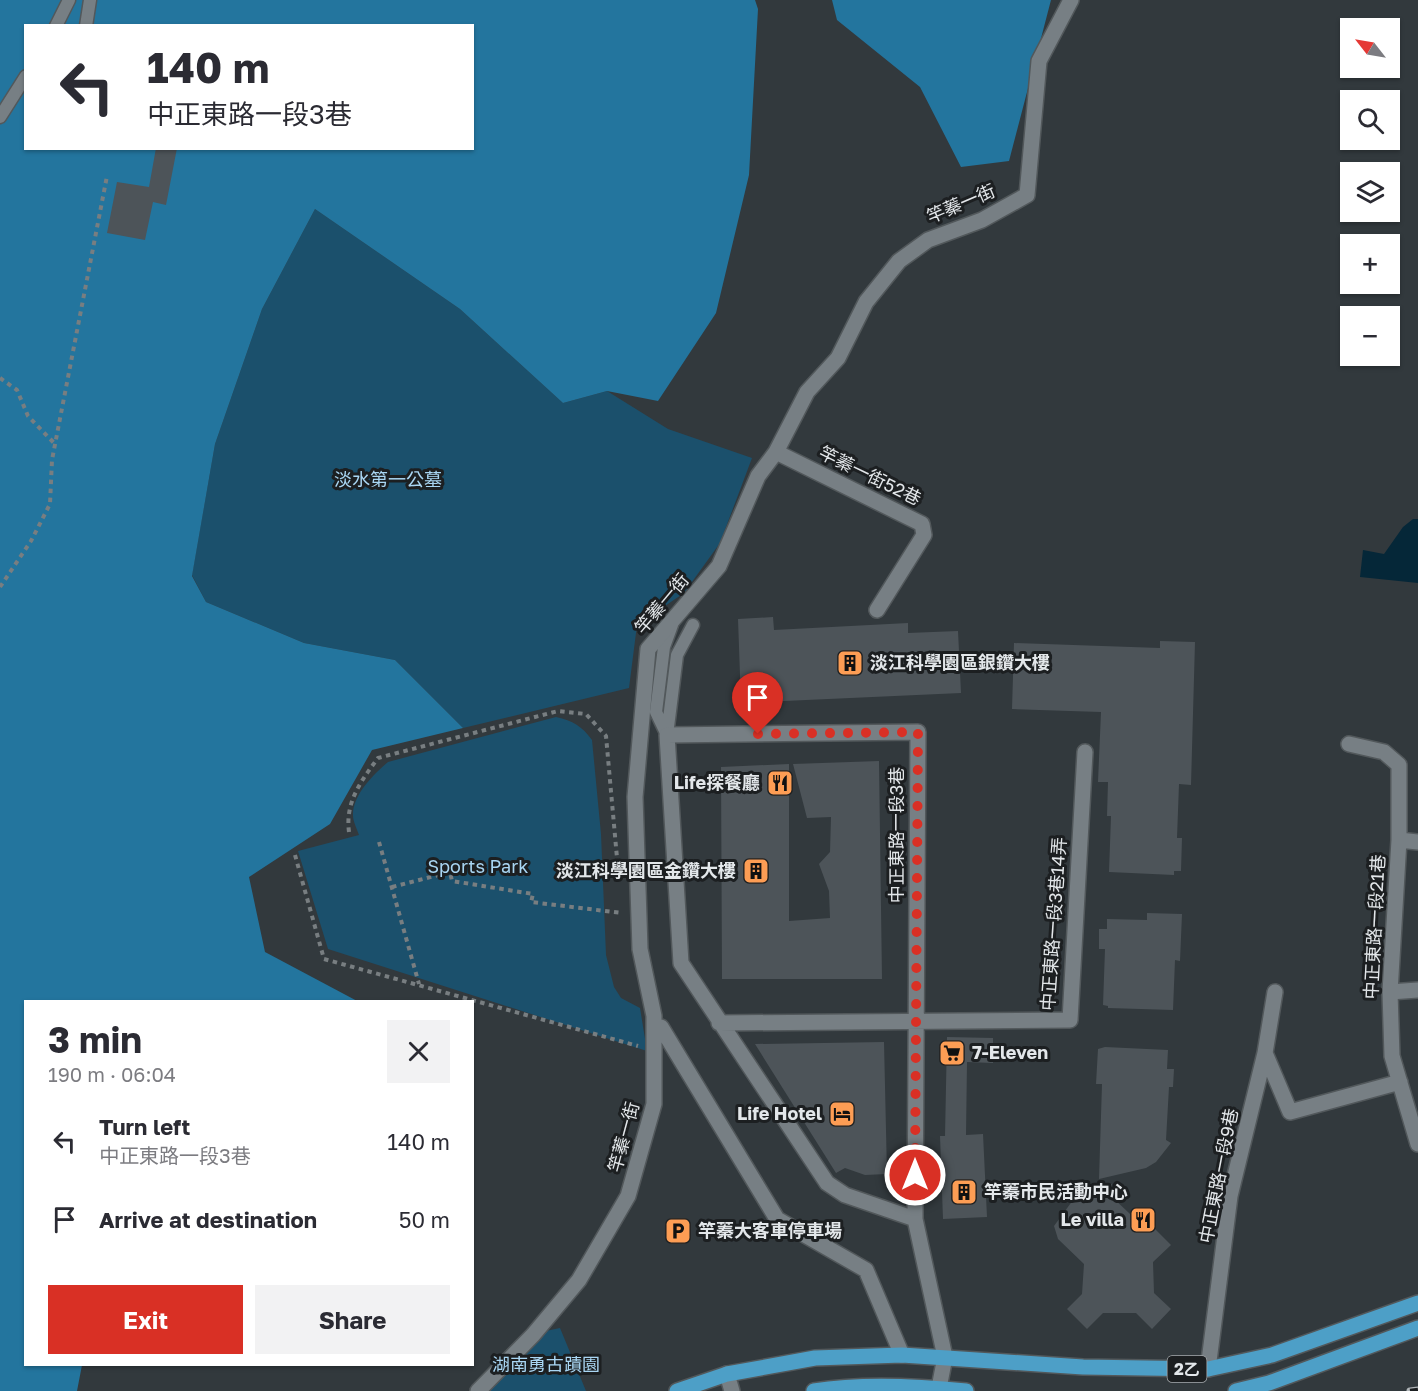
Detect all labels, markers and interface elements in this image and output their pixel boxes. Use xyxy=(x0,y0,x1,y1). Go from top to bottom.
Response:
north arrow xyxy=(1340,18,1400,78)
map controls xyxy=(1340,18,1400,366)
text: 140 m xyxy=(147,42,269,92)
icon: left xyxy=(48,48,126,126)
button: search xyxy=(1340,90,1400,150)
text: 中正東路一段3巷 xyxy=(147,98,352,130)
button: layers xyxy=(1340,162,1400,222)
street label: 竿蓁一街 xyxy=(923,179,998,227)
button: + xyxy=(1340,234,1400,294)
button: − xyxy=(1340,306,1400,366)
street label: 竿蓁一街52巷 xyxy=(816,441,925,509)
park label: 淡水第一公墓 xyxy=(334,468,442,490)
street label: 竿蓁一街 xyxy=(630,569,693,638)
building icon: 淡江科學園區銀鑽大樓 xyxy=(835,648,865,678)
place label: 淡江科學園區銀鑽大樓 xyxy=(870,651,1050,673)
pin xyxy=(732,672,783,734)
icon: arrive xyxy=(741,681,774,714)
street label: 中正東路一段3巷 xyxy=(885,767,907,903)
restaurant icon: Life探餐廳 xyxy=(765,768,795,798)
place label: Life探餐廳 xyxy=(674,771,760,793)
street label: 中正東路一段3巷14弄 xyxy=(1036,836,1070,1012)
street label: 中正東路一段21巷 xyxy=(1359,854,1389,1000)
park label: Sports Park xyxy=(428,855,528,877)
building icon: 淡江科學園區金鑽大樓 xyxy=(741,856,771,886)
place label: 淡江科學園區金鑽大樓 xyxy=(556,859,736,881)
text: 3 min xyxy=(48,1018,142,1061)
button: close xyxy=(387,1020,450,1083)
supermarket icon: 7-Eleven xyxy=(937,1038,967,1068)
place label: 7-Eleven xyxy=(972,1041,1048,1063)
text: 190 m · 06:04 xyxy=(48,1062,176,1086)
street label: 竿蓁一街 xyxy=(603,1099,643,1174)
hotel icon: Life Hotel xyxy=(827,1099,857,1129)
place label: Life Hotel xyxy=(737,1102,822,1124)
street label: 中正東路一段9巷 xyxy=(1194,1107,1242,1245)
text: Turn left xyxy=(99,1113,190,1140)
icon: left xyxy=(48,1125,81,1158)
text: 140 m xyxy=(387,1128,450,1155)
text: 中正東路一段3巷 xyxy=(99,1143,251,1167)
position arrow xyxy=(883,1143,947,1207)
building icon: 竿蓁市民活動中心 xyxy=(949,1177,979,1207)
place label: 竿蓁市民活動中心 xyxy=(984,1180,1128,1202)
icon: arrive xyxy=(48,1203,81,1236)
restaurant icon: Le villa xyxy=(1128,1205,1158,1235)
text: Arrive at destination xyxy=(99,1206,317,1233)
text: 50 m xyxy=(399,1206,450,1233)
place label: Le villa xyxy=(1060,1208,1124,1230)
parking icon: 竿蓁大客車停車場 xyxy=(663,1216,693,1246)
place label: 竿蓁大客車停車場 xyxy=(698,1219,842,1241)
button: Exit xyxy=(48,1285,243,1354)
button: Share xyxy=(255,1285,450,1354)
park label: 湖南勇古蹟園 xyxy=(492,1353,600,1375)
road number: 2乙 xyxy=(1168,1356,1206,1382)

